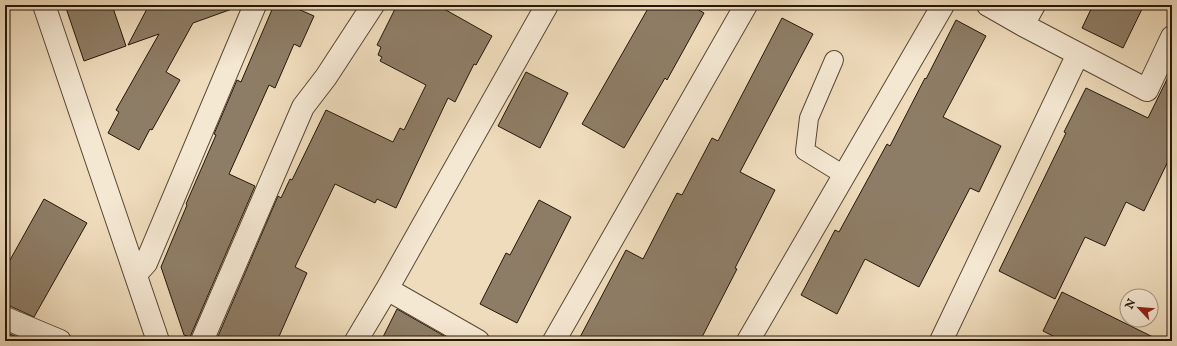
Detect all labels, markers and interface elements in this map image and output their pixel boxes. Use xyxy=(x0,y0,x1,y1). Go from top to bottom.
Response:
north arrow xyxy=(1119,288,1159,328)
text: N xyxy=(1122,296,1139,312)

